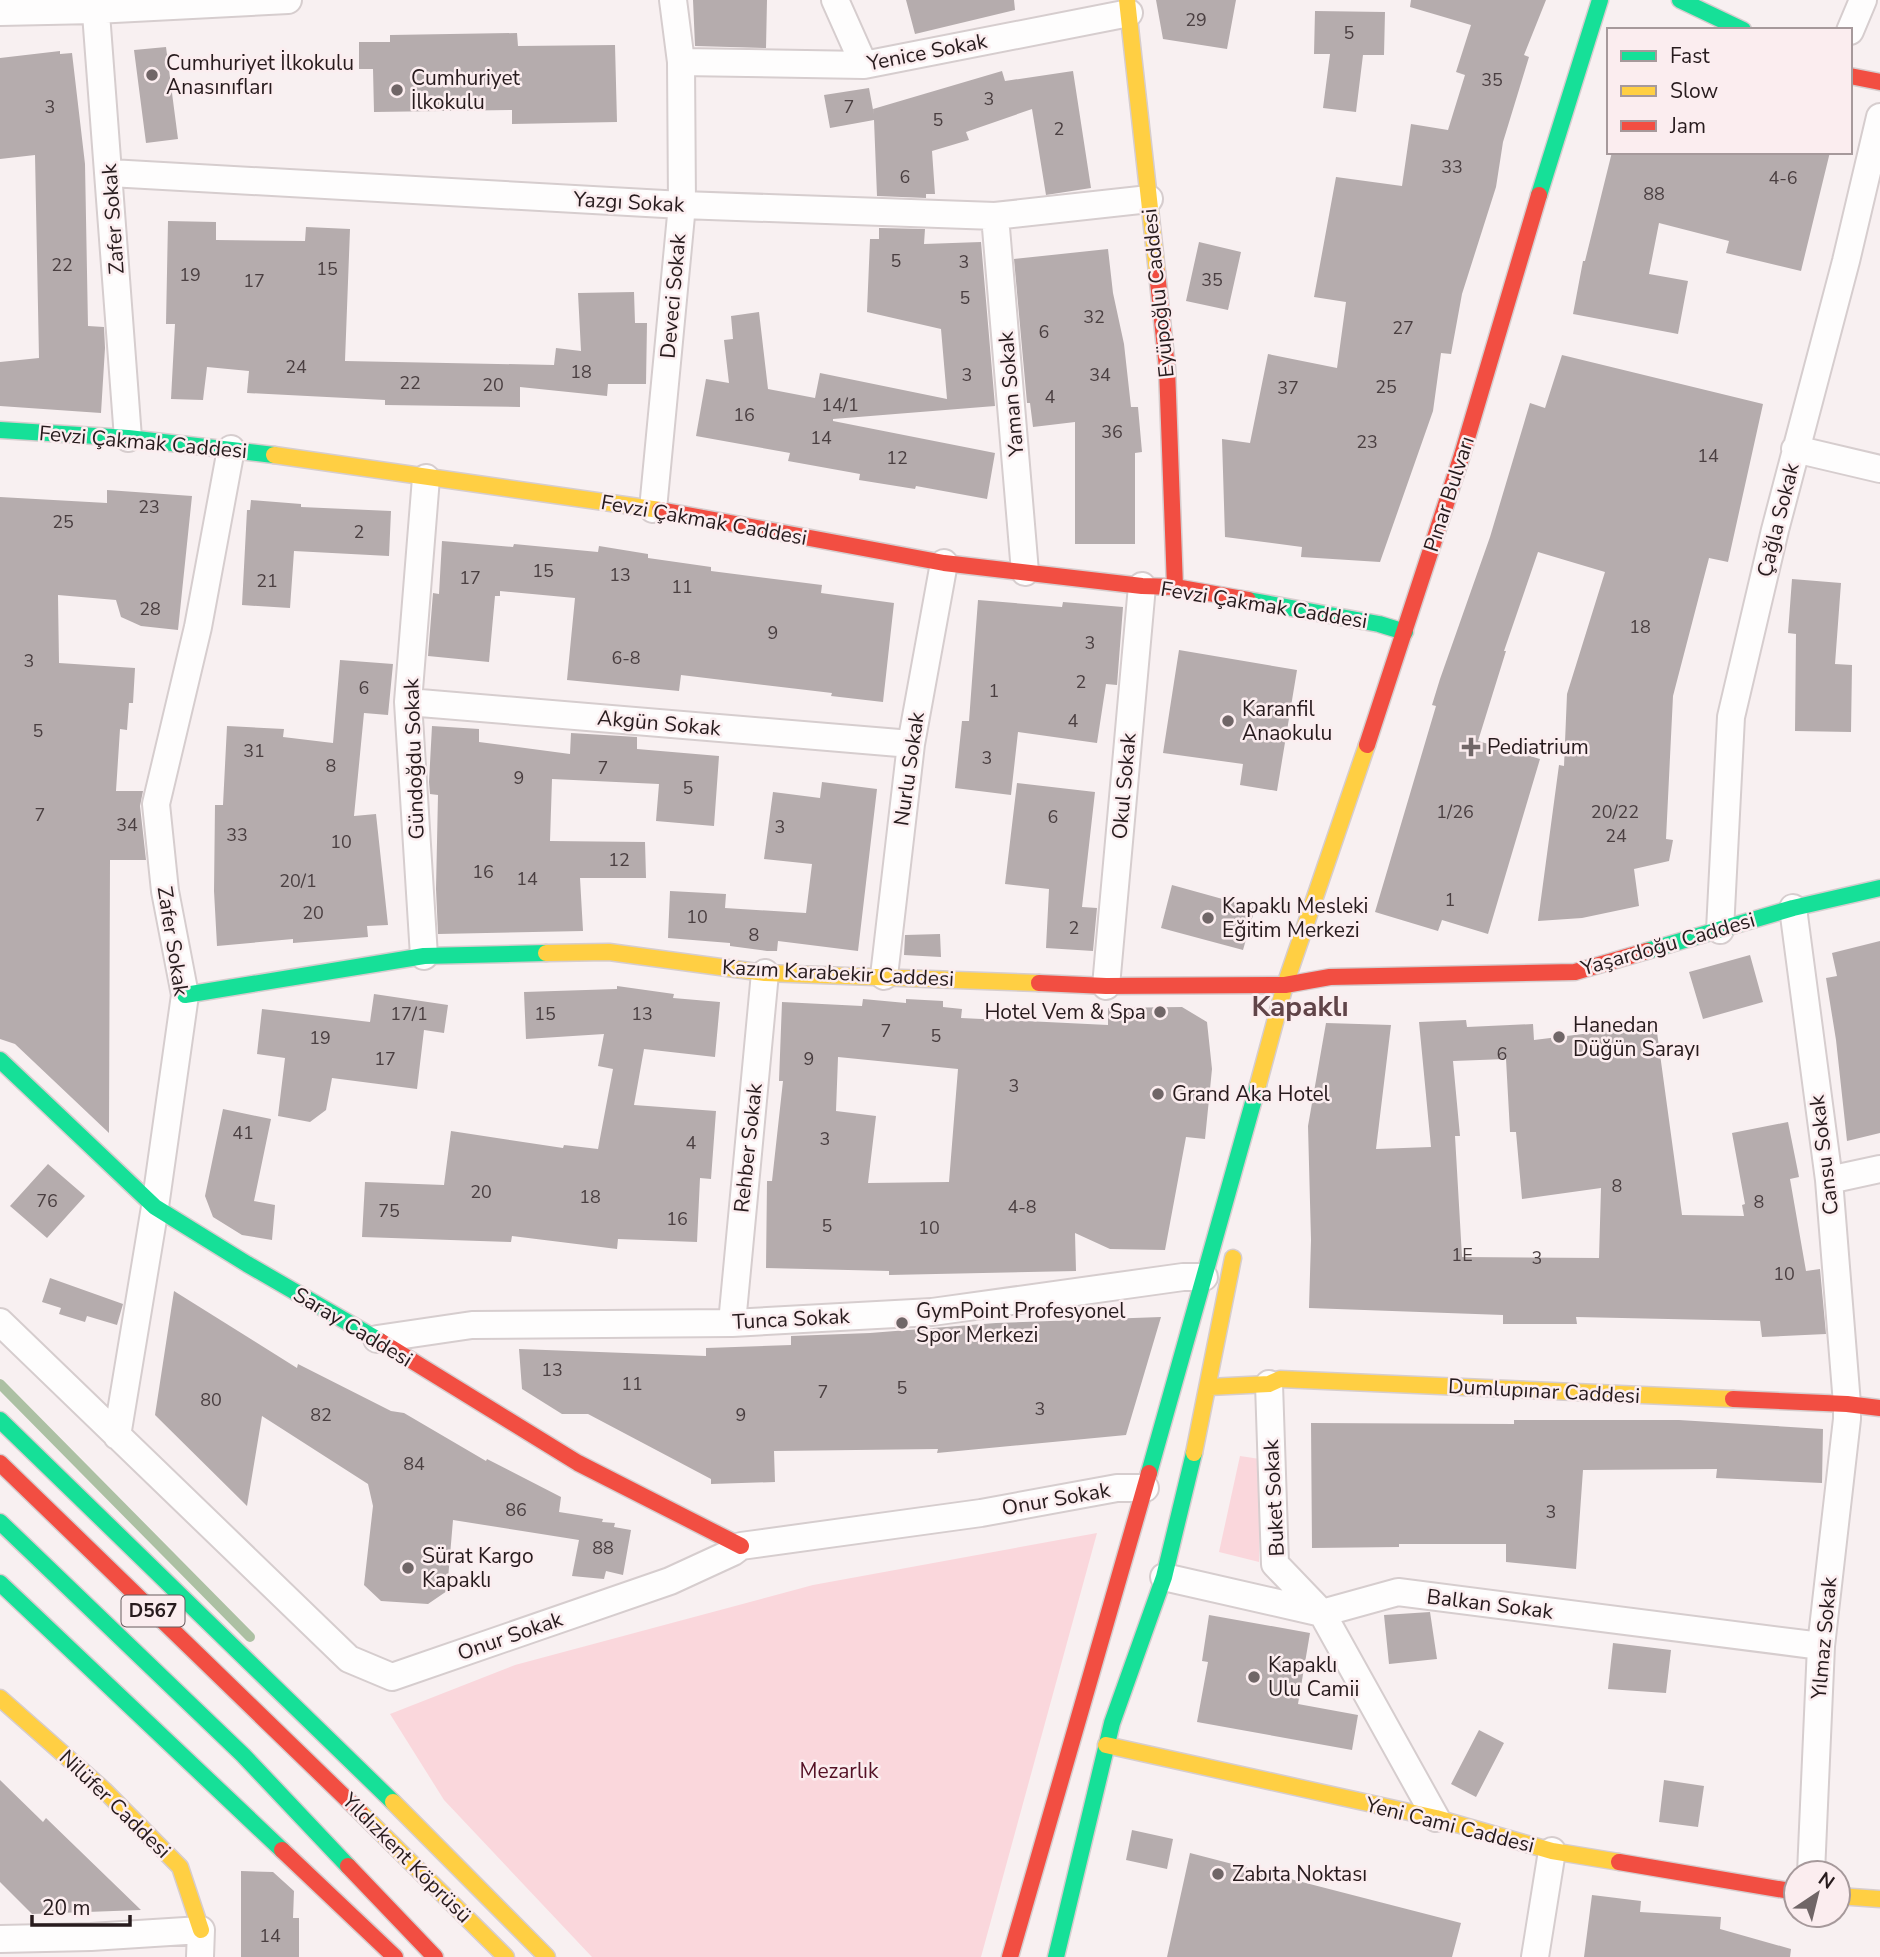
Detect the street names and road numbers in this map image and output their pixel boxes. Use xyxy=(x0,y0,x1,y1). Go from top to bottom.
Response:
street label: Yenice Sokak xyxy=(864,27,990,78)
street label: Zafer Sokak xyxy=(95,162,131,275)
street label: Yazgı Sokak xyxy=(572,185,686,219)
street label: Eyüpoğlu Caddesi xyxy=(1135,207,1181,379)
street label: Deveci Sokak xyxy=(654,232,692,360)
street label: Yaman Sokak xyxy=(992,330,1030,459)
street label: Fevzi Çakmak Caddesi xyxy=(38,419,248,465)
street label: Pınar Bulvarı xyxy=(1417,433,1481,555)
street label: Çağla Sokak xyxy=(1750,460,1806,580)
street label: Fevzi Çakmak Caddesi xyxy=(599,488,809,552)
street label: Fevzi Çakmak Caddesi xyxy=(1159,575,1369,635)
street label: Gündoğdu Sokak xyxy=(397,677,431,840)
street label: Akgün Sokak xyxy=(596,704,722,742)
street label: Nurlu Sokak xyxy=(887,710,931,828)
street label: Okul Sokak xyxy=(1105,731,1143,840)
street label: Zafer Sokak xyxy=(151,884,196,998)
street label: Yaşardoğu Caddesi xyxy=(1577,906,1758,982)
street label: Kazım Karabekir Caddesi xyxy=(721,953,955,993)
street label: Rehber Sokak xyxy=(727,1081,769,1214)
street label: Cansu Sokak xyxy=(1803,1093,1845,1217)
street label: Saray Caddesi xyxy=(288,1280,418,1374)
street label: Tunca Sokak xyxy=(732,1302,851,1336)
street label: Dumlupınar Caddesi xyxy=(1447,1372,1641,1410)
street label: Buket Sokak xyxy=(1257,1438,1291,1557)
street label: Onur Sokak xyxy=(1000,1476,1113,1522)
street label: Yılmaz Sokak xyxy=(1805,1575,1843,1701)
street label: Balkan Sokak xyxy=(1425,1582,1555,1626)
road number: D567 xyxy=(122,1596,184,1626)
street label: Onur Sokak xyxy=(454,1605,567,1667)
street label: Nilüfer Caddesi xyxy=(53,1744,177,1864)
street label: Yıldızkent Köprüsü xyxy=(335,1786,478,1929)
street label: Yeni Cami Caddesi xyxy=(1362,1790,1537,1860)

